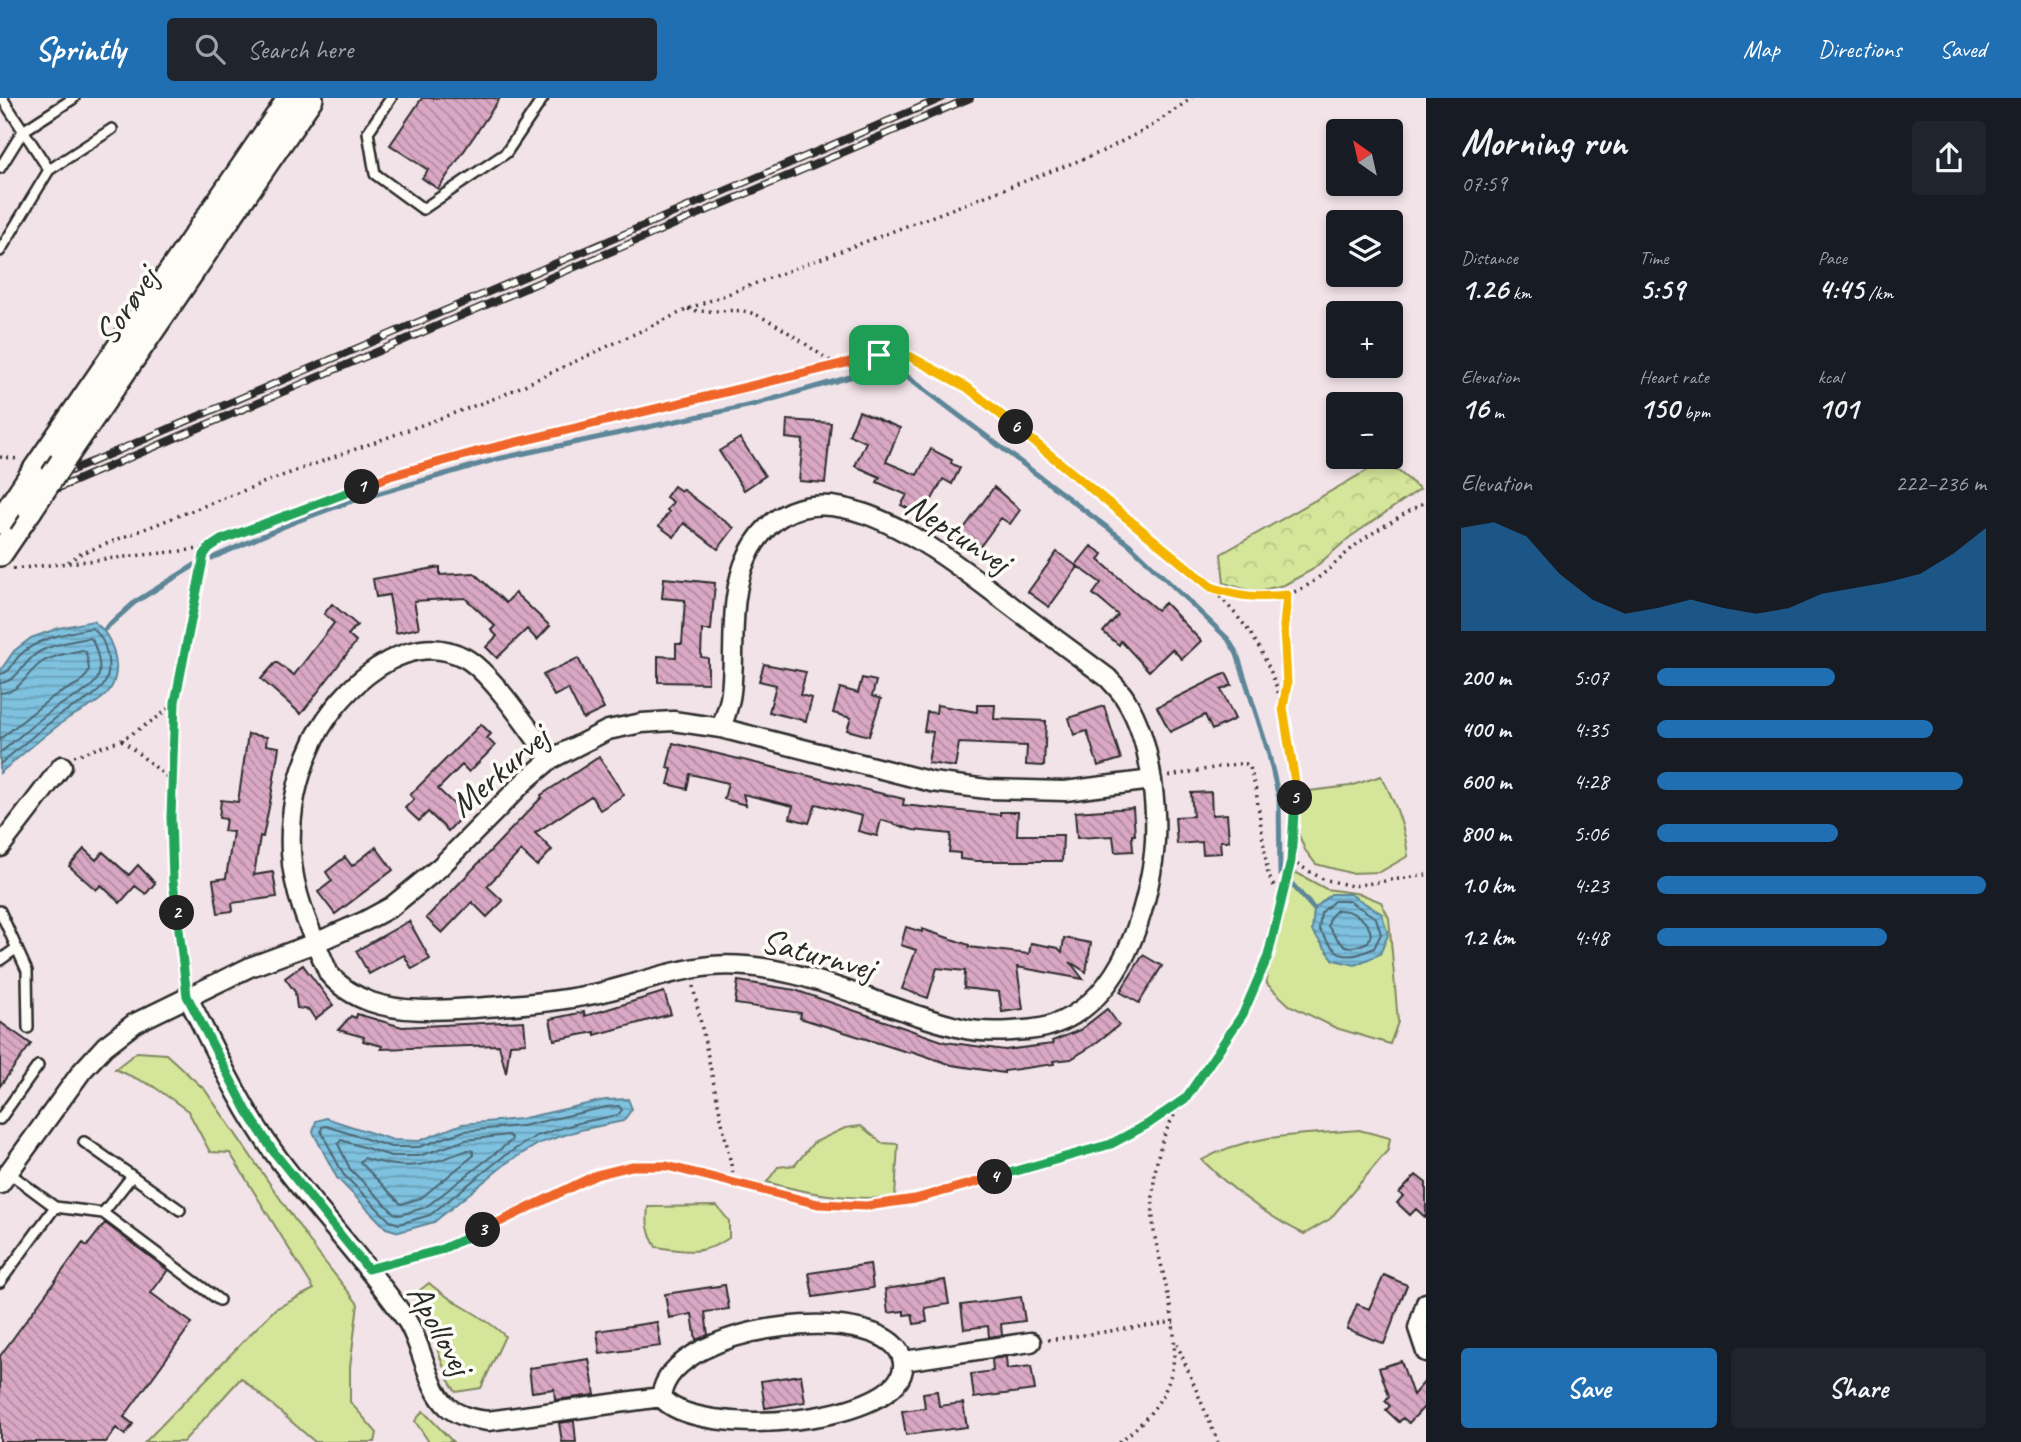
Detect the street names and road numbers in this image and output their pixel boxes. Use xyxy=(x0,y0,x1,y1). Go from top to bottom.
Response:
street label: Sorøvej xyxy=(84,255,171,353)
street label: Neptunvej xyxy=(897,482,1023,586)
street label: Merkurvej xyxy=(440,712,562,827)
street label: Saturnvej xyxy=(757,917,884,992)
street label: Apollovej xyxy=(397,1275,486,1387)

